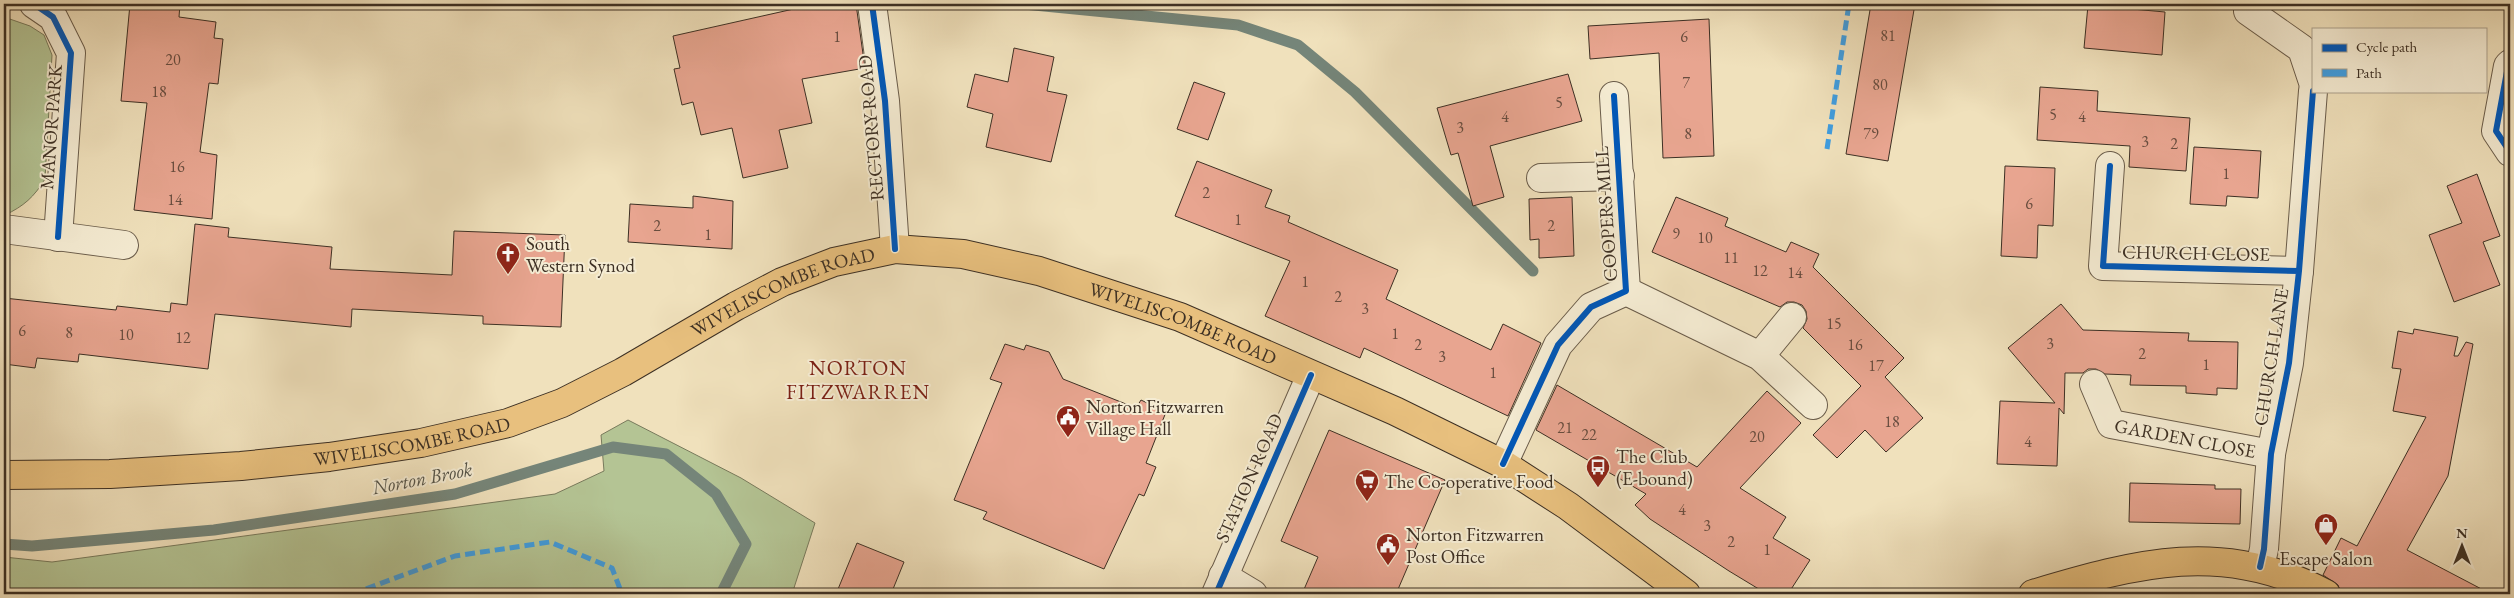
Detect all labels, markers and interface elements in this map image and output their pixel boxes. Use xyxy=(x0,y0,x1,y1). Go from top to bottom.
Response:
house number: 81 xyxy=(1880,25,1896,46)
house number: 1 xyxy=(833,26,841,47)
house number: 6 xyxy=(1680,26,1688,47)
legend xyxy=(2312,28,2486,92)
text: Cycle path xyxy=(2356,37,2418,56)
house number: 20 xyxy=(165,49,181,70)
street label: RECTORY ROAD xyxy=(852,54,890,202)
street label: MANOR PARK xyxy=(34,62,68,191)
text: Path xyxy=(2356,63,2382,82)
house number: 7 xyxy=(1682,72,1690,93)
house number: 80 xyxy=(1872,74,1888,95)
house number: 18 xyxy=(151,81,167,102)
house number: 5 xyxy=(1555,92,1563,113)
house number: 5 xyxy=(2049,104,2057,125)
house number: 4 xyxy=(1501,106,1509,127)
house number: 4 xyxy=(2078,106,2086,127)
house number: 3 xyxy=(1456,117,1464,138)
house number: 8 xyxy=(1684,123,1692,144)
house number: 79 xyxy=(1863,123,1879,144)
house number: 3 xyxy=(2141,131,2149,152)
house number: 2 xyxy=(2170,133,2178,154)
street label: COOPERS MILL xyxy=(1589,145,1623,283)
house number: 16 xyxy=(169,156,185,177)
house number: 1 xyxy=(2222,163,2230,184)
house number: 2 xyxy=(1202,182,1210,203)
house number: 14 xyxy=(167,189,183,210)
house number: 6 xyxy=(2025,193,2033,214)
house number: 1 xyxy=(1234,209,1242,230)
house number: 2 xyxy=(653,215,661,236)
house number: 2 xyxy=(1547,215,1555,236)
house number: 9 xyxy=(1672,223,1680,244)
house number: 1 xyxy=(704,224,712,245)
house number: 10 xyxy=(1697,227,1713,248)
place label: South Western Synod xyxy=(526,231,635,278)
street label: CHURCH CLOSE xyxy=(2122,239,2270,267)
church icon: South Western Synod xyxy=(495,241,521,275)
street label: WIVELISCOMBE ROAD xyxy=(686,241,877,342)
house number: 11 xyxy=(1723,247,1739,268)
house number: 12 xyxy=(1752,260,1768,281)
house number: 14 xyxy=(1787,262,1803,283)
house number: 1 xyxy=(1301,271,1309,292)
street label: WIVELISCOMBE ROAD xyxy=(1086,276,1281,370)
house number: 2 xyxy=(1334,286,1342,307)
street label: CHURCH LANE xyxy=(2248,286,2294,428)
house number: 3 xyxy=(1361,298,1369,319)
house number: 15 xyxy=(1826,313,1842,334)
house number: 6 xyxy=(18,320,26,341)
house number: 8 xyxy=(65,322,73,343)
house number: 1 xyxy=(1391,323,1399,344)
house number: 10 xyxy=(118,324,134,345)
house number: 12 xyxy=(175,327,191,348)
house number: 3 xyxy=(2046,333,2054,354)
house number: 2 xyxy=(1414,334,1422,355)
house number: 16 xyxy=(1847,334,1863,355)
house number: 2 xyxy=(2138,343,2146,364)
house number: 3 xyxy=(1438,346,1446,367)
district label: NORTON FITZWARREN xyxy=(786,354,930,405)
house number: 1 xyxy=(2202,354,2210,375)
house number: 17 xyxy=(1868,355,1884,376)
house number: 1 xyxy=(1489,362,1497,383)
place label: Norton Fitzwarren Village Hall xyxy=(1086,394,1224,441)
public building icon: Norton Fitzwarren Village Hall xyxy=(1055,404,1081,438)
street label: WIVELISCOMBE ROAD xyxy=(312,410,513,471)
street label: STATION ROAD xyxy=(1209,410,1289,546)
house number: 18 xyxy=(1884,411,1900,432)
street label: GARDEN CLOSE xyxy=(2113,412,2258,463)
house number: 21 xyxy=(1557,417,1573,438)
house number: 22 xyxy=(1581,424,1597,445)
house number: 20 xyxy=(1749,426,1765,447)
house number: 4 xyxy=(2024,431,2032,452)
place label: The Club (E-bound) xyxy=(1616,444,1693,491)
bus stop icon: The Club (E-bound) xyxy=(1585,454,1611,488)
water label: Norton Brook xyxy=(369,456,474,501)
supermarket icon: The Co-operative Food xyxy=(1354,468,1380,502)
place label: The Co-operative Food xyxy=(1384,469,1554,494)
house number: 4 xyxy=(1678,499,1686,520)
shop icon: Escape Salon xyxy=(2313,512,2339,546)
house number: 3 xyxy=(1703,515,1711,536)
north arrow xyxy=(2436,520,2486,570)
place label: Norton Fitzwarren Post Office xyxy=(1406,522,1544,569)
text: N xyxy=(2456,524,2468,542)
house number: 2 xyxy=(1727,531,1735,552)
public building icon: Norton Fitzwarren Post Office xyxy=(1375,532,1401,566)
house number: 1 xyxy=(1763,539,1771,560)
place label: Escape Salon xyxy=(2279,546,2373,571)

